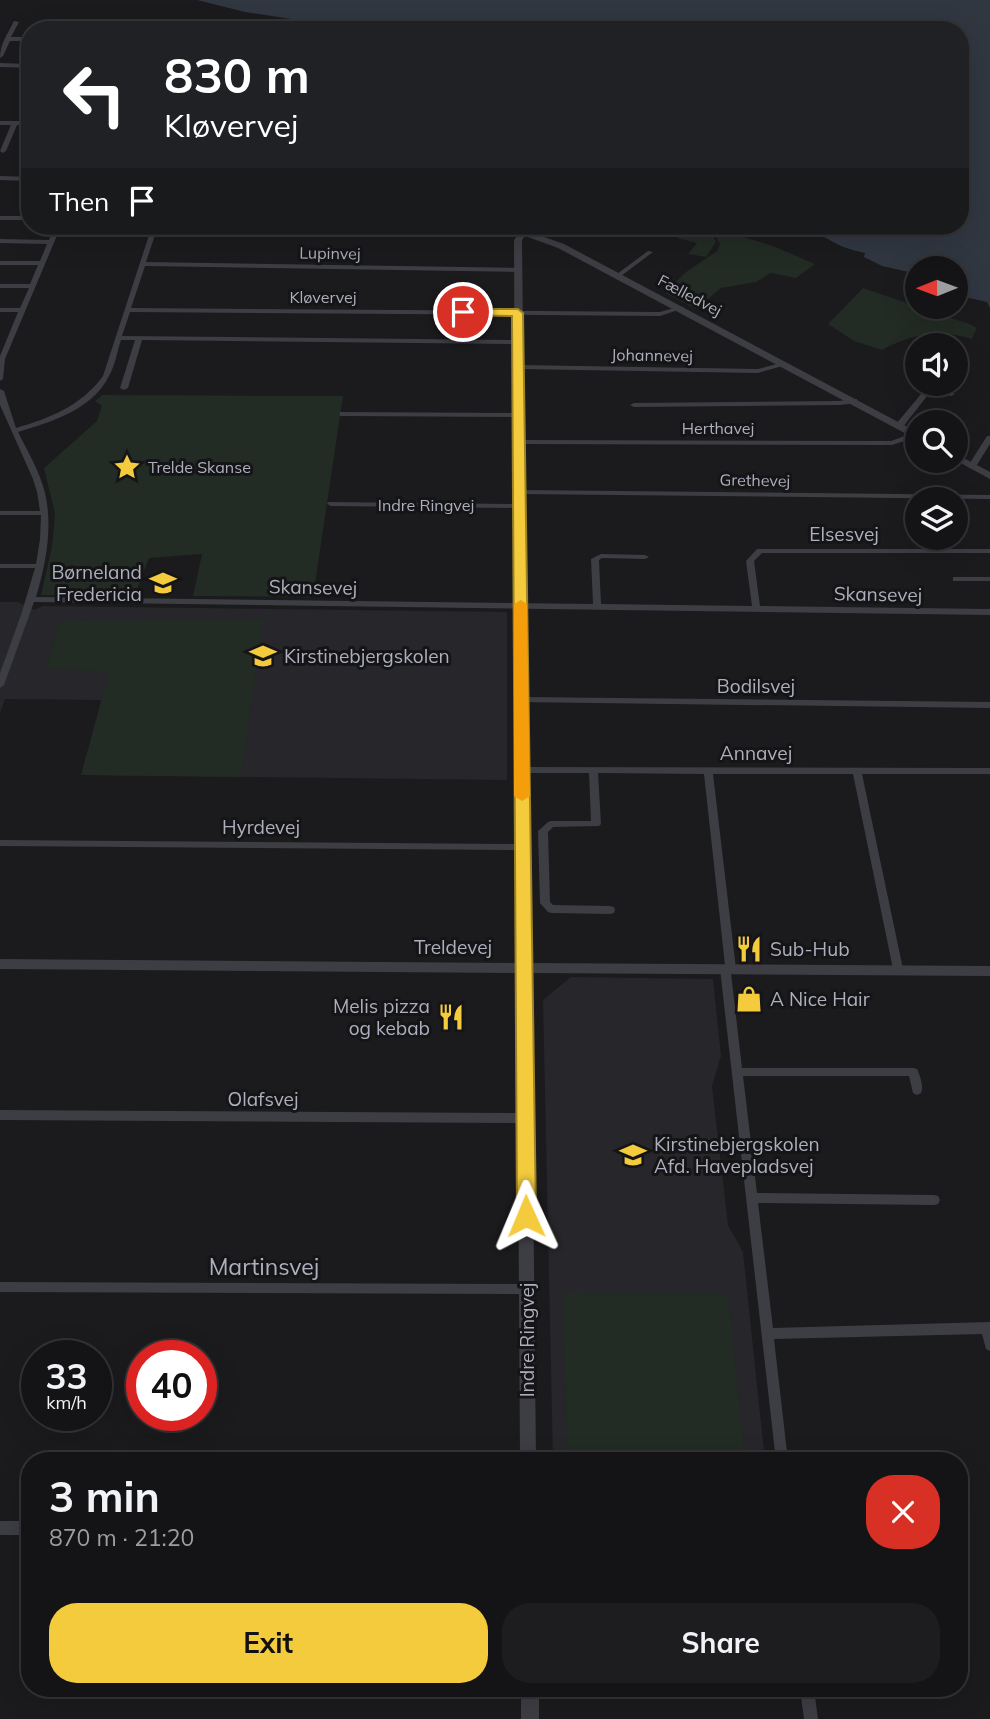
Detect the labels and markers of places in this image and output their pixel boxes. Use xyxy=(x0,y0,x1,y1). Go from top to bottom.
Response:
pin xyxy=(433,282,493,342)
place icon: Trelde Skanse xyxy=(112,452,142,482)
place label: Trelde Skanse xyxy=(148,457,251,477)
place label: Børneland Fredericia xyxy=(51,560,142,606)
school or university icon: Børneland Fredericia xyxy=(148,568,178,598)
school or university icon: Kirstinebjergskolen xyxy=(248,641,278,671)
place label: Kirstinebjergskolen xyxy=(284,644,450,668)
restaurant icon: Sub-Hub xyxy=(734,934,764,964)
place label: Sub-Hub xyxy=(770,937,850,961)
shop icon: A Nice Hair xyxy=(734,984,764,1014)
place label: A Nice Hair xyxy=(770,987,870,1011)
place label: Melis pizza og kebab xyxy=(333,994,430,1040)
restaurant icon: Melis pizza og kebab xyxy=(436,1002,466,1032)
place label: Kirstinebjergskolen Afd. Havepladsvej xyxy=(654,1132,820,1178)
school or university icon: Kirstinebjergskolen Afd. Havepladsvej xyxy=(618,1140,648,1170)

